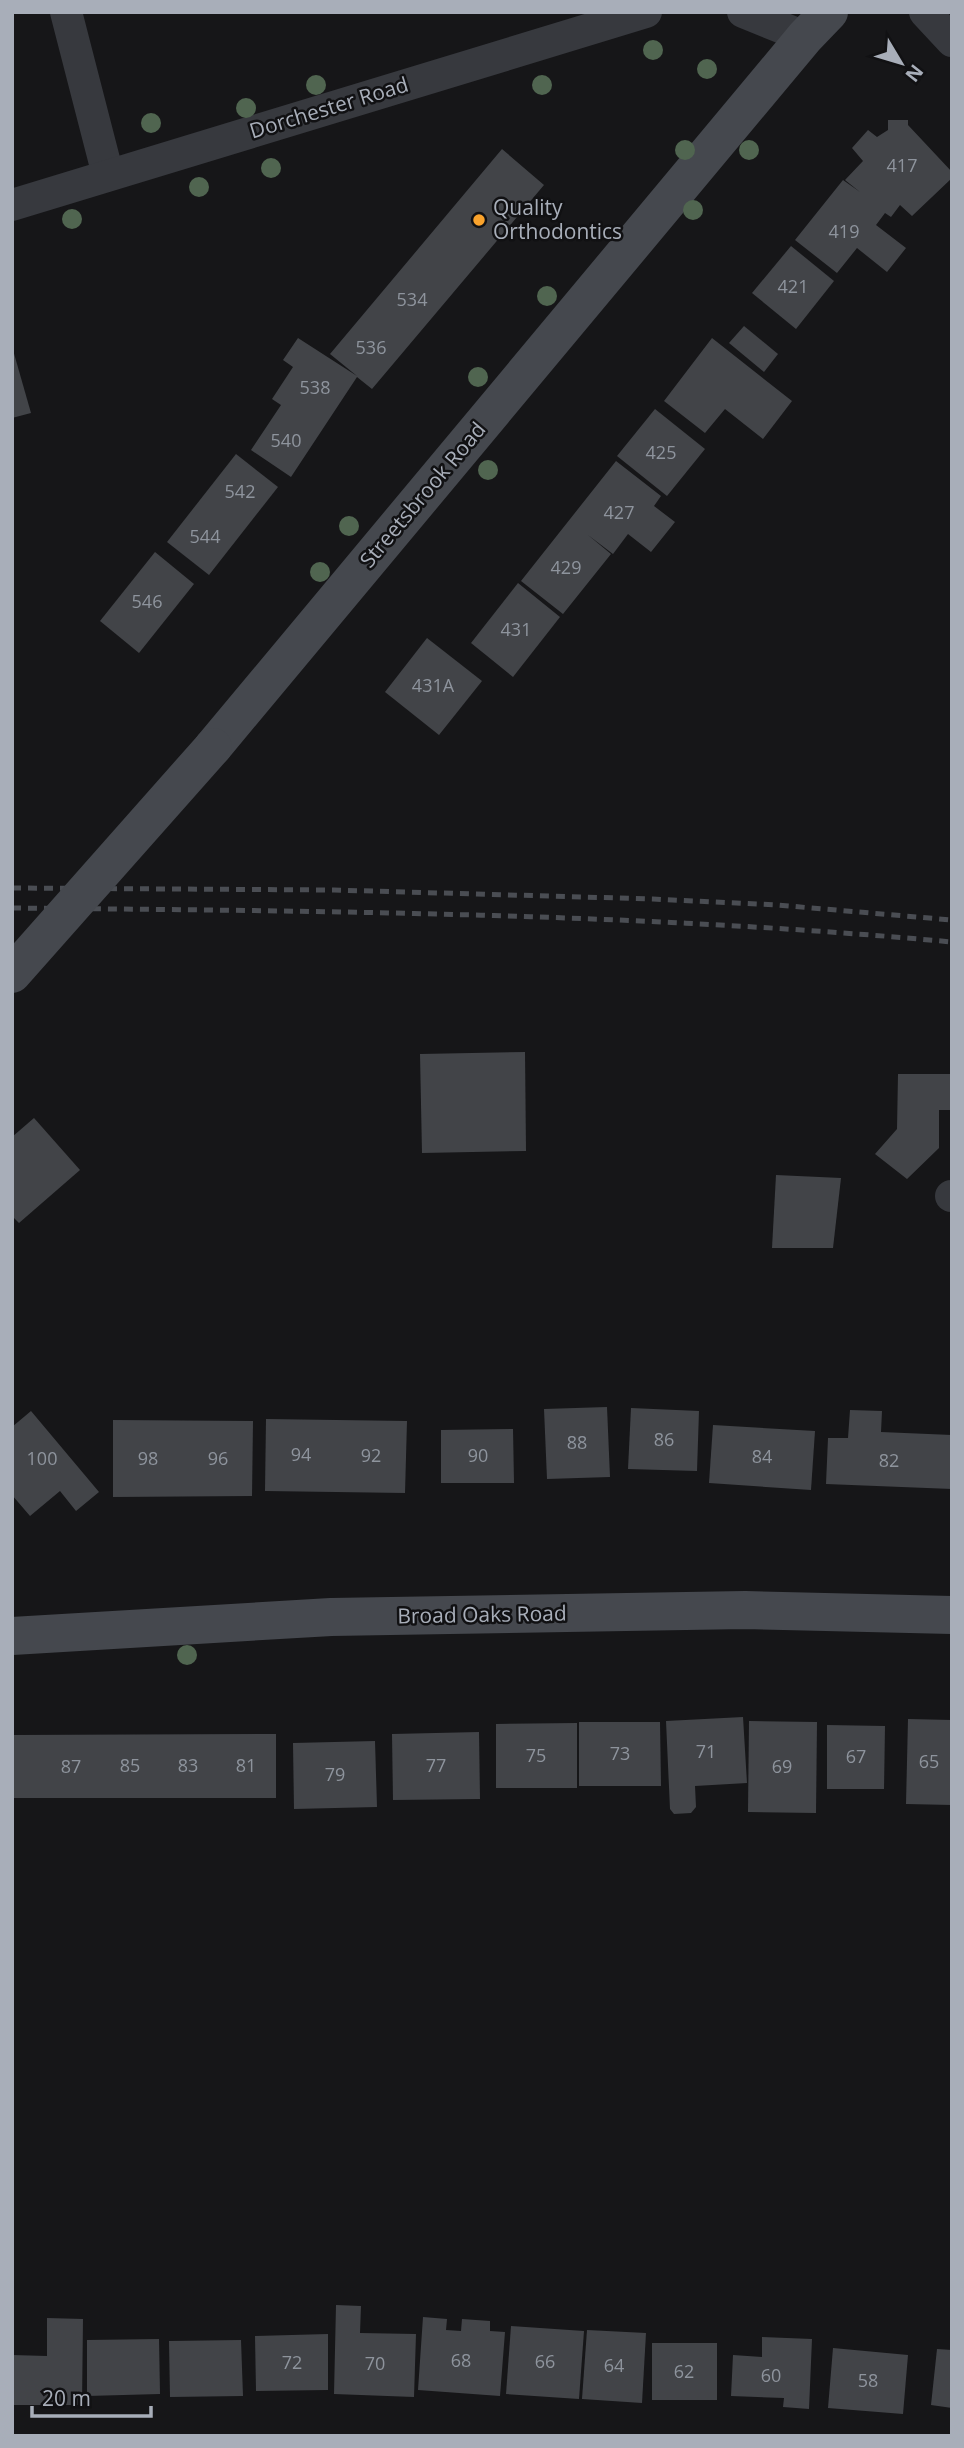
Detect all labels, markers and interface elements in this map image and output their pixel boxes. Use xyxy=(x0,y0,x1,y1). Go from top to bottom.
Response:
north arrow xyxy=(866,28,936,98)
text: N xyxy=(899,59,929,88)
street label: Dorchester Road xyxy=(246,70,412,144)
house number: 417 xyxy=(887,153,917,177)
place label: Quality Orthodontics xyxy=(493,193,622,245)
marker: Quality Orthodontics xyxy=(471,212,487,228)
house number: 419 xyxy=(829,219,859,243)
house number: 421 xyxy=(778,274,808,298)
house number: 534 xyxy=(397,287,427,311)
house number: 536 xyxy=(356,335,386,359)
house number: 538 xyxy=(300,375,330,399)
street label: Streetsbrook Road xyxy=(353,416,491,573)
house number: 540 xyxy=(271,428,301,452)
house number: 425 xyxy=(646,440,676,464)
house number: 542 xyxy=(225,479,255,503)
house number: 427 xyxy=(604,500,634,524)
house number: 544 xyxy=(190,524,220,548)
house number: 429 xyxy=(551,555,581,579)
house number: 546 xyxy=(132,589,162,613)
house number: 431 xyxy=(501,617,531,641)
house number: 431A xyxy=(412,673,455,697)
house number: 86 xyxy=(654,1427,674,1451)
house number: 88 xyxy=(567,1430,587,1454)
house number: 94 xyxy=(291,1442,311,1466)
house number: 92 xyxy=(361,1443,381,1467)
house number: 90 xyxy=(468,1443,488,1467)
house number: 84 xyxy=(752,1444,772,1468)
house number: 100 xyxy=(27,1446,57,1470)
house number: 98 xyxy=(138,1446,158,1470)
house number: 96 xyxy=(208,1446,228,1470)
house number: 82 xyxy=(879,1448,899,1472)
street label: Broad Oaks Road xyxy=(397,1599,567,1629)
house number: 71 xyxy=(696,1739,716,1763)
house number: 73 xyxy=(610,1741,630,1765)
house number: 75 xyxy=(526,1743,546,1767)
house number: 67 xyxy=(846,1744,866,1768)
house number: 65 xyxy=(919,1749,939,1773)
house number: 85 xyxy=(120,1753,140,1777)
house number: 83 xyxy=(178,1753,198,1777)
house number: 81 xyxy=(236,1753,256,1777)
house number: 77 xyxy=(426,1753,446,1777)
house number: 87 xyxy=(61,1754,81,1778)
house number: 69 xyxy=(772,1754,792,1778)
house number: 79 xyxy=(325,1762,345,1786)
house number: 68 xyxy=(451,2348,471,2372)
house number: 66 xyxy=(535,2349,555,2373)
house number: 72 xyxy=(282,2350,302,2374)
house number: 70 xyxy=(365,2351,385,2375)
house number: 64 xyxy=(604,2353,624,2377)
house number: 62 xyxy=(674,2359,694,2383)
house number: 60 xyxy=(761,2363,781,2387)
house number: 58 xyxy=(858,2368,878,2392)
scale bar xyxy=(32,2374,150,2418)
text: 20 m xyxy=(42,2384,91,2412)

